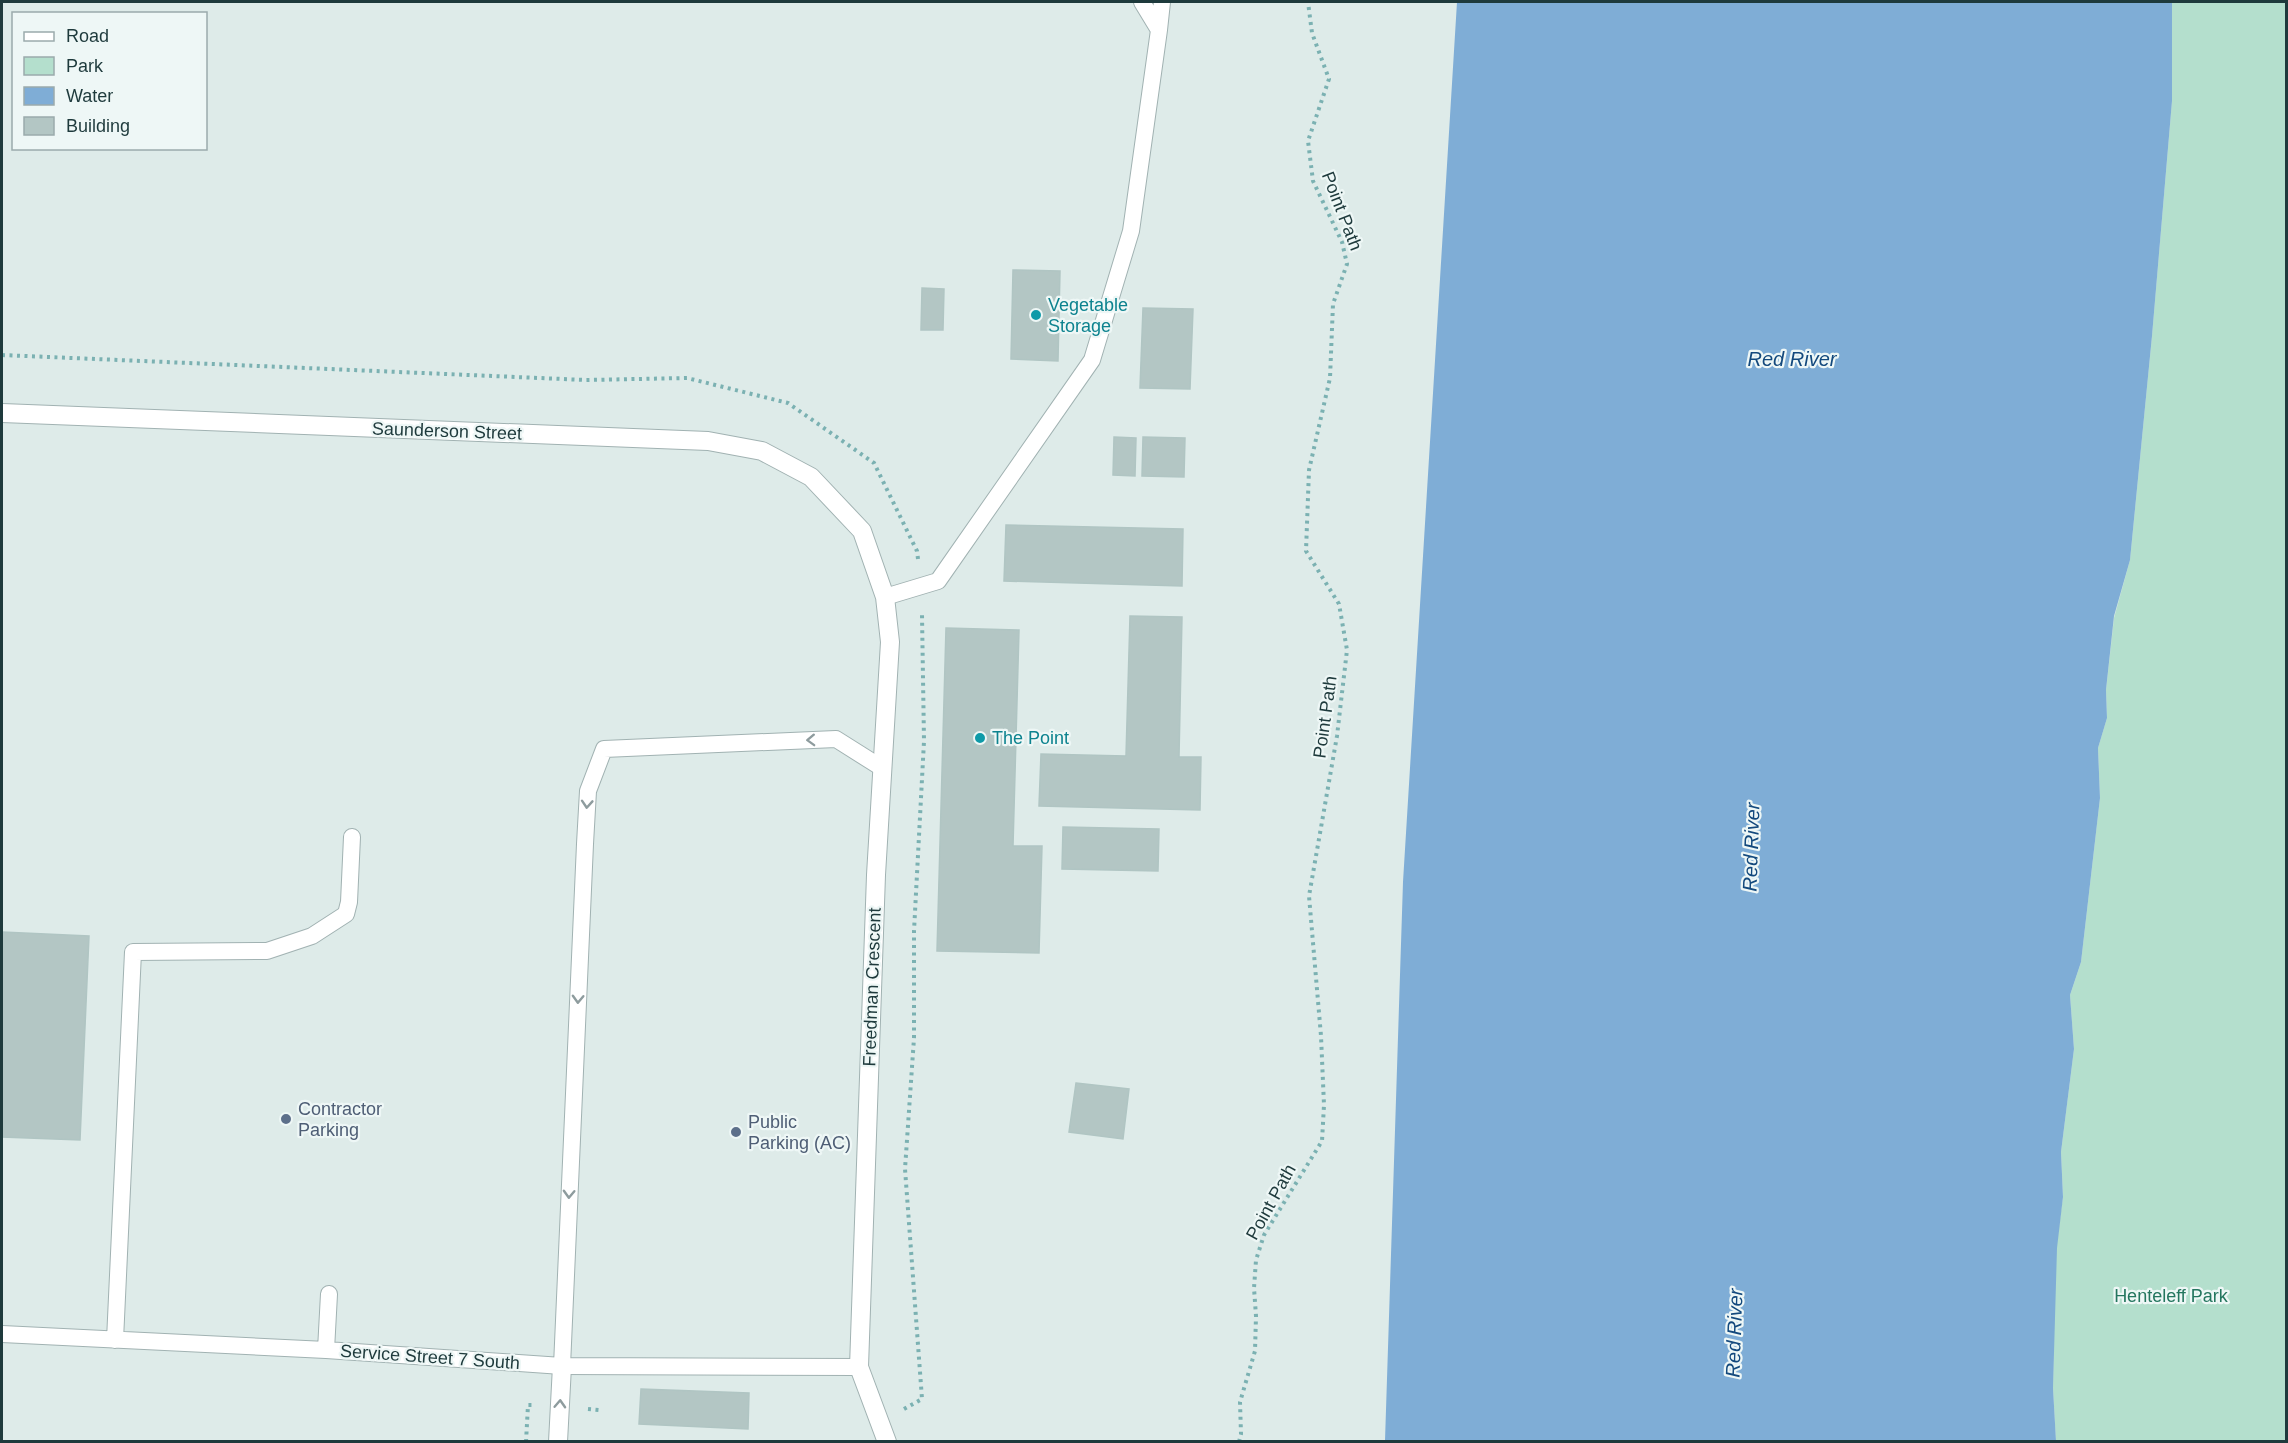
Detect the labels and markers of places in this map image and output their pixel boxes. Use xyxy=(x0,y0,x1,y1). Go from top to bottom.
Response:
place label: Vegetable Storage xyxy=(1048,295,1128,336)
marker: Vegetable Storage xyxy=(1029,308,1043,322)
place label: The Point xyxy=(992,728,1069,748)
marker: The Point xyxy=(973,731,987,745)
place label: Contractor Parking xyxy=(298,1099,382,1140)
marker: Contractor Parking xyxy=(279,1112,293,1126)
place label: Public Parking (AC) xyxy=(748,1112,851,1153)
marker: Public Parking (AC) xyxy=(729,1125,743,1139)

